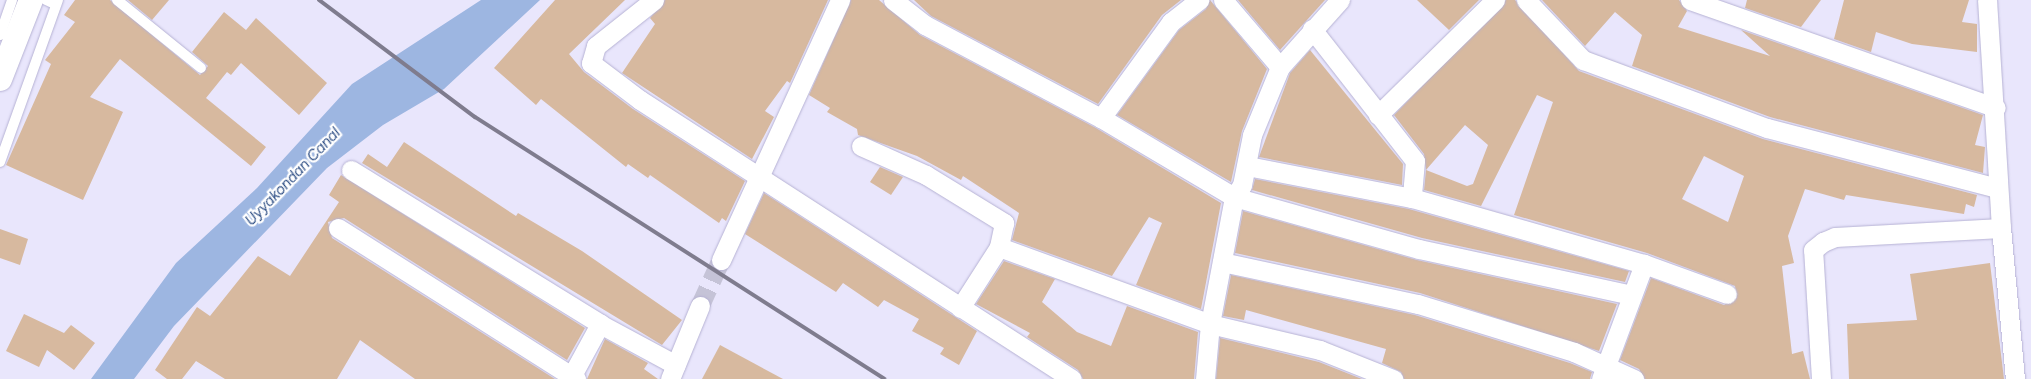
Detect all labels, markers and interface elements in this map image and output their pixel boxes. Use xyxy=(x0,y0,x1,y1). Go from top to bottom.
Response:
water label: Uyyakondan Canal xyxy=(242,124,344,230)

